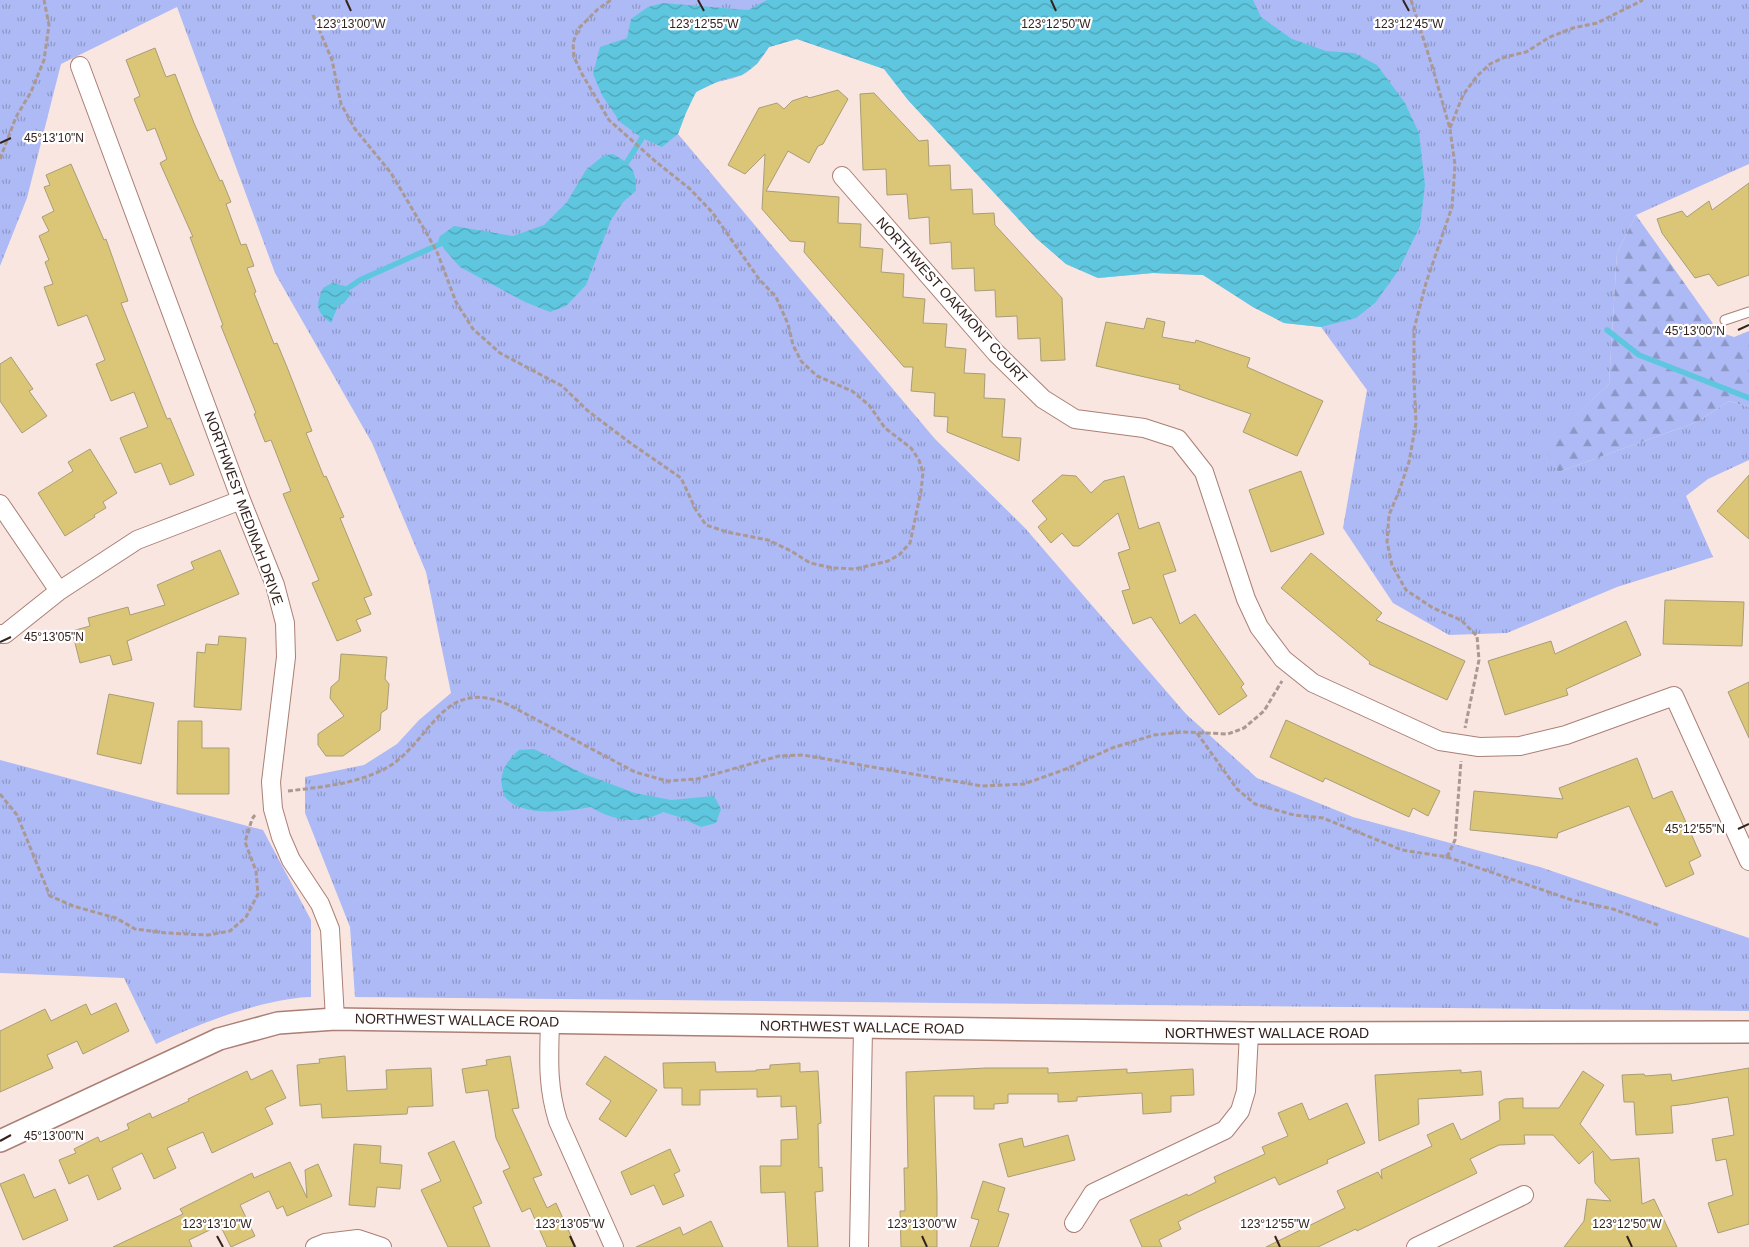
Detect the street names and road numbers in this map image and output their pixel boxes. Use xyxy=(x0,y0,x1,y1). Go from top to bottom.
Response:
street label: NORTHWEST OAKMONT COURT xyxy=(873,214,1031,387)
street label: NORTHWEST MEDINAH DRIVE xyxy=(201,409,287,607)
street label: NORTHWEST WALLACE ROAD xyxy=(355,1010,559,1030)
street label: NORTHWEST WALLACE ROAD xyxy=(760,1017,964,1037)
street label: NORTHWEST WALLACE ROAD xyxy=(1165,1025,1369,1041)

